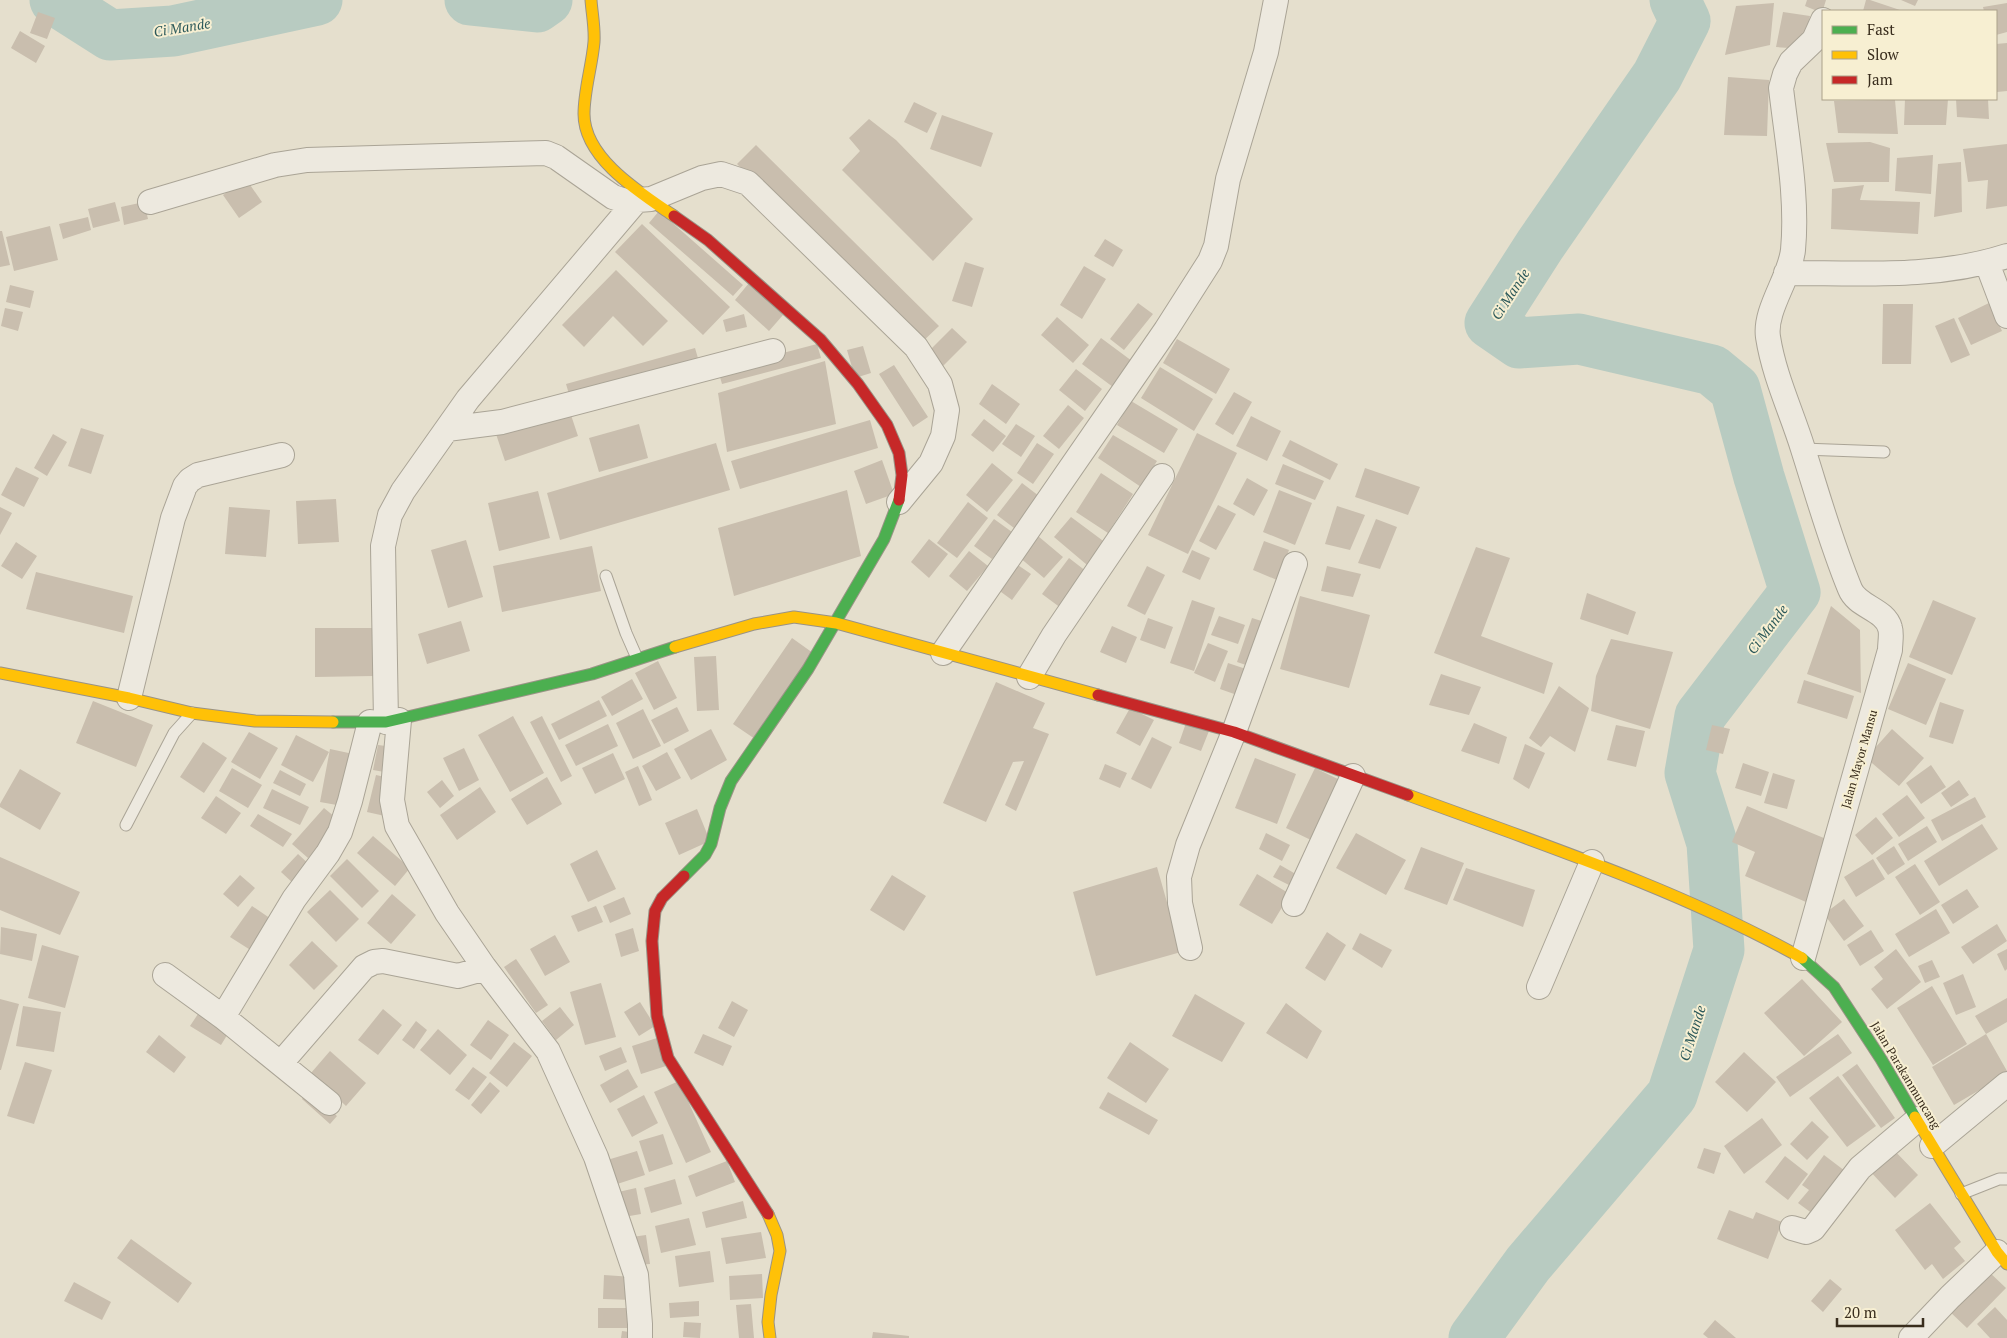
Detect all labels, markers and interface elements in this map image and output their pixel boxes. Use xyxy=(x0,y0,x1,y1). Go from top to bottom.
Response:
legend xyxy=(1822,10,1997,100)
water label: Ci Mande xyxy=(152,13,212,41)
text: Fast xyxy=(1867,19,1895,39)
text: Slow xyxy=(1867,44,1900,64)
text: Jam xyxy=(1867,69,1893,89)
water label: Ci Mande xyxy=(1486,264,1534,323)
water label: Ci Mande xyxy=(1742,600,1792,658)
street label: Jalan Mayor Mansu xyxy=(1838,708,1880,810)
water label: Ci Mande xyxy=(1674,1002,1710,1063)
street label: Jalan Parakanmuncang xyxy=(1868,1019,1944,1132)
scale bar xyxy=(1837,1296,1923,1328)
text: 20 m xyxy=(1844,1302,1877,1322)

